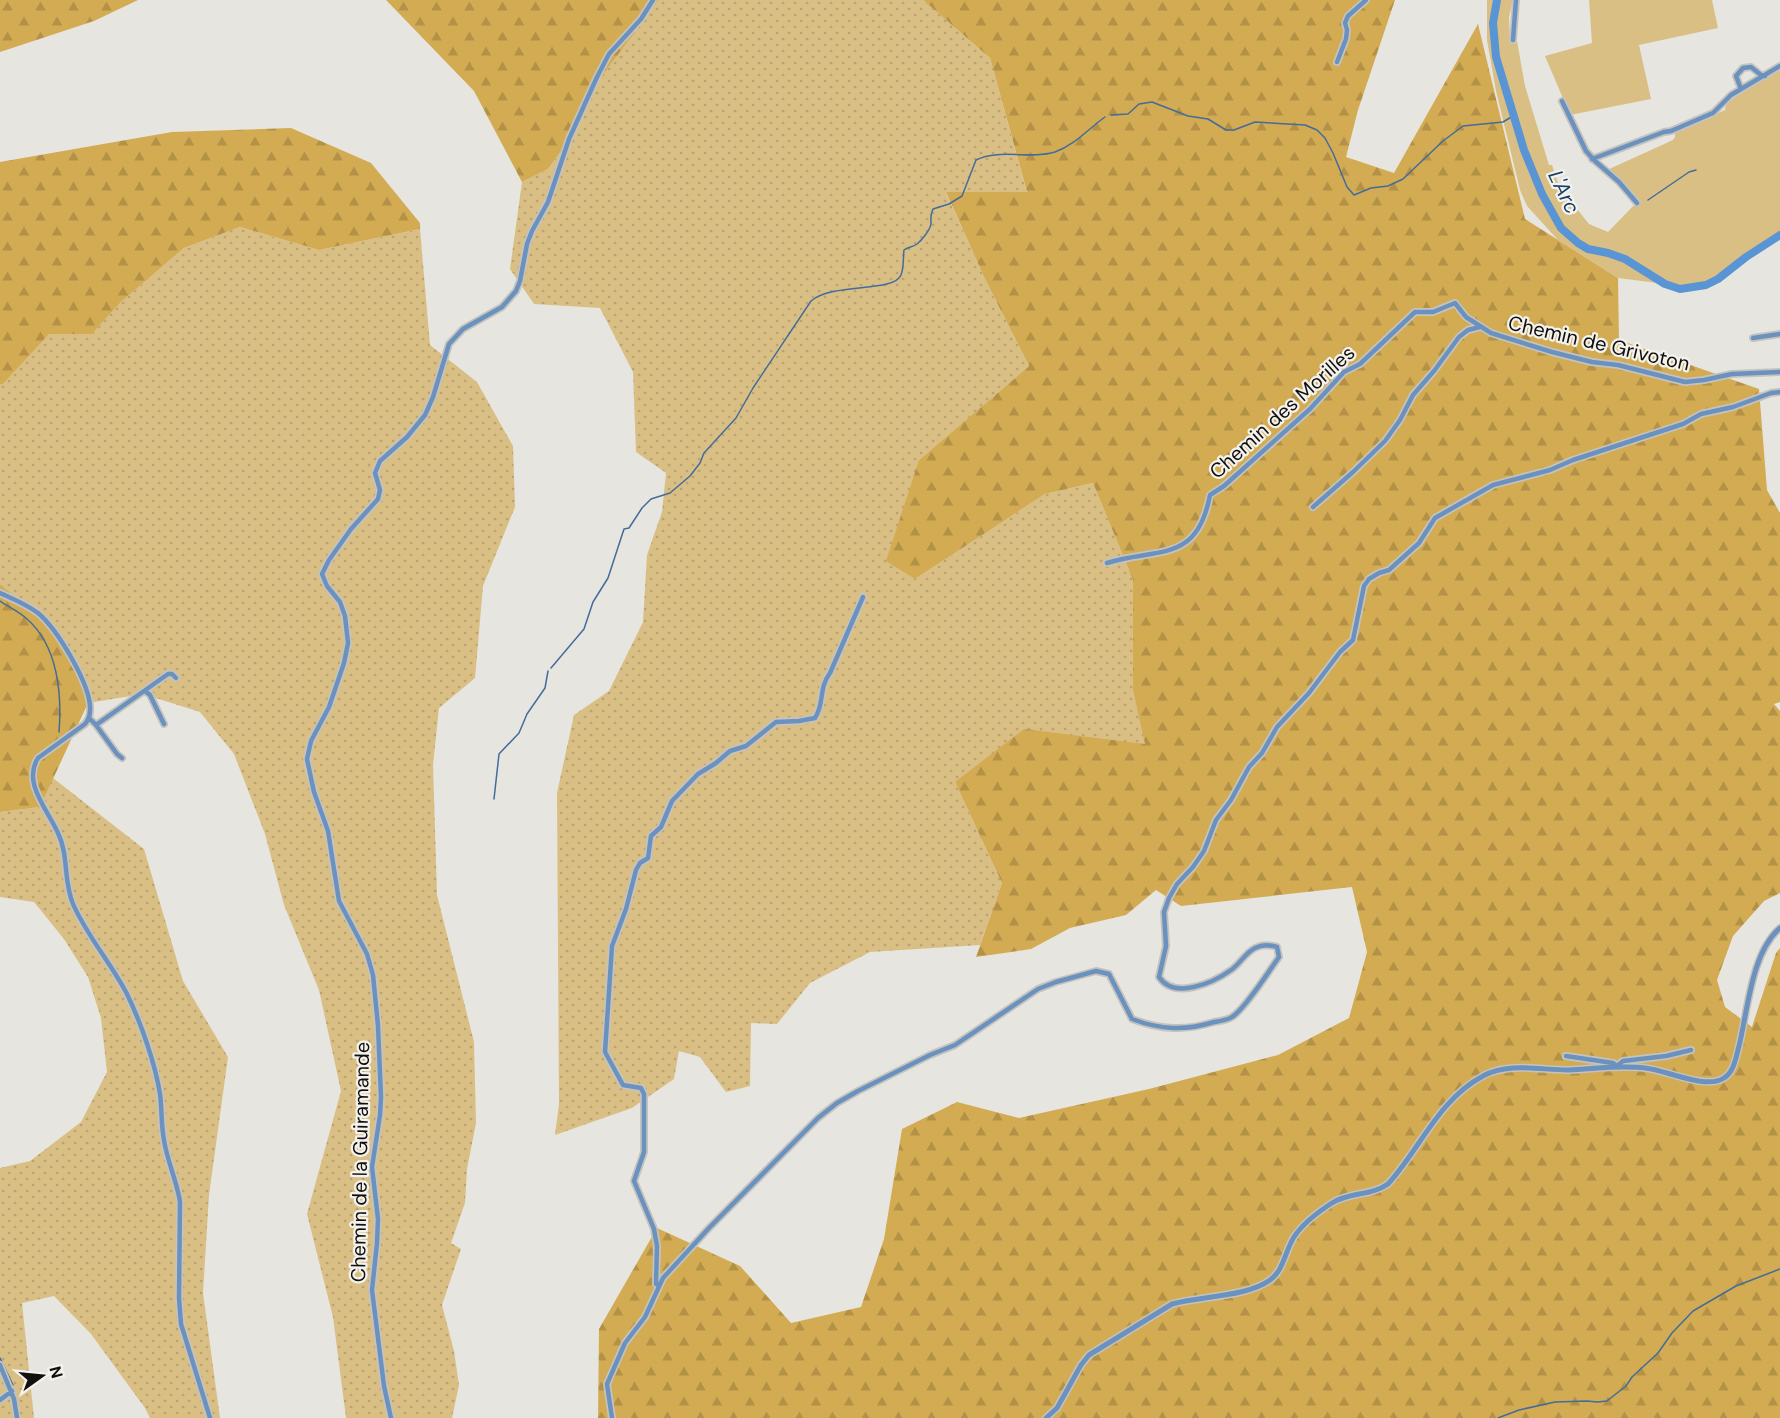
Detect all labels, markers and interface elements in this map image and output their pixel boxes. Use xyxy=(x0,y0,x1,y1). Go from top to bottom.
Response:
water label: L'Arc xyxy=(1542,166,1586,218)
street label: Chemin de Grivoton xyxy=(1506,309,1692,377)
street label: Chemin des Morilles xyxy=(1204,340,1360,484)
street label: Chemin de la Guiramande xyxy=(345,1042,375,1282)
north arrow xyxy=(12,1346,72,1406)
text: N xyxy=(44,1364,68,1381)

